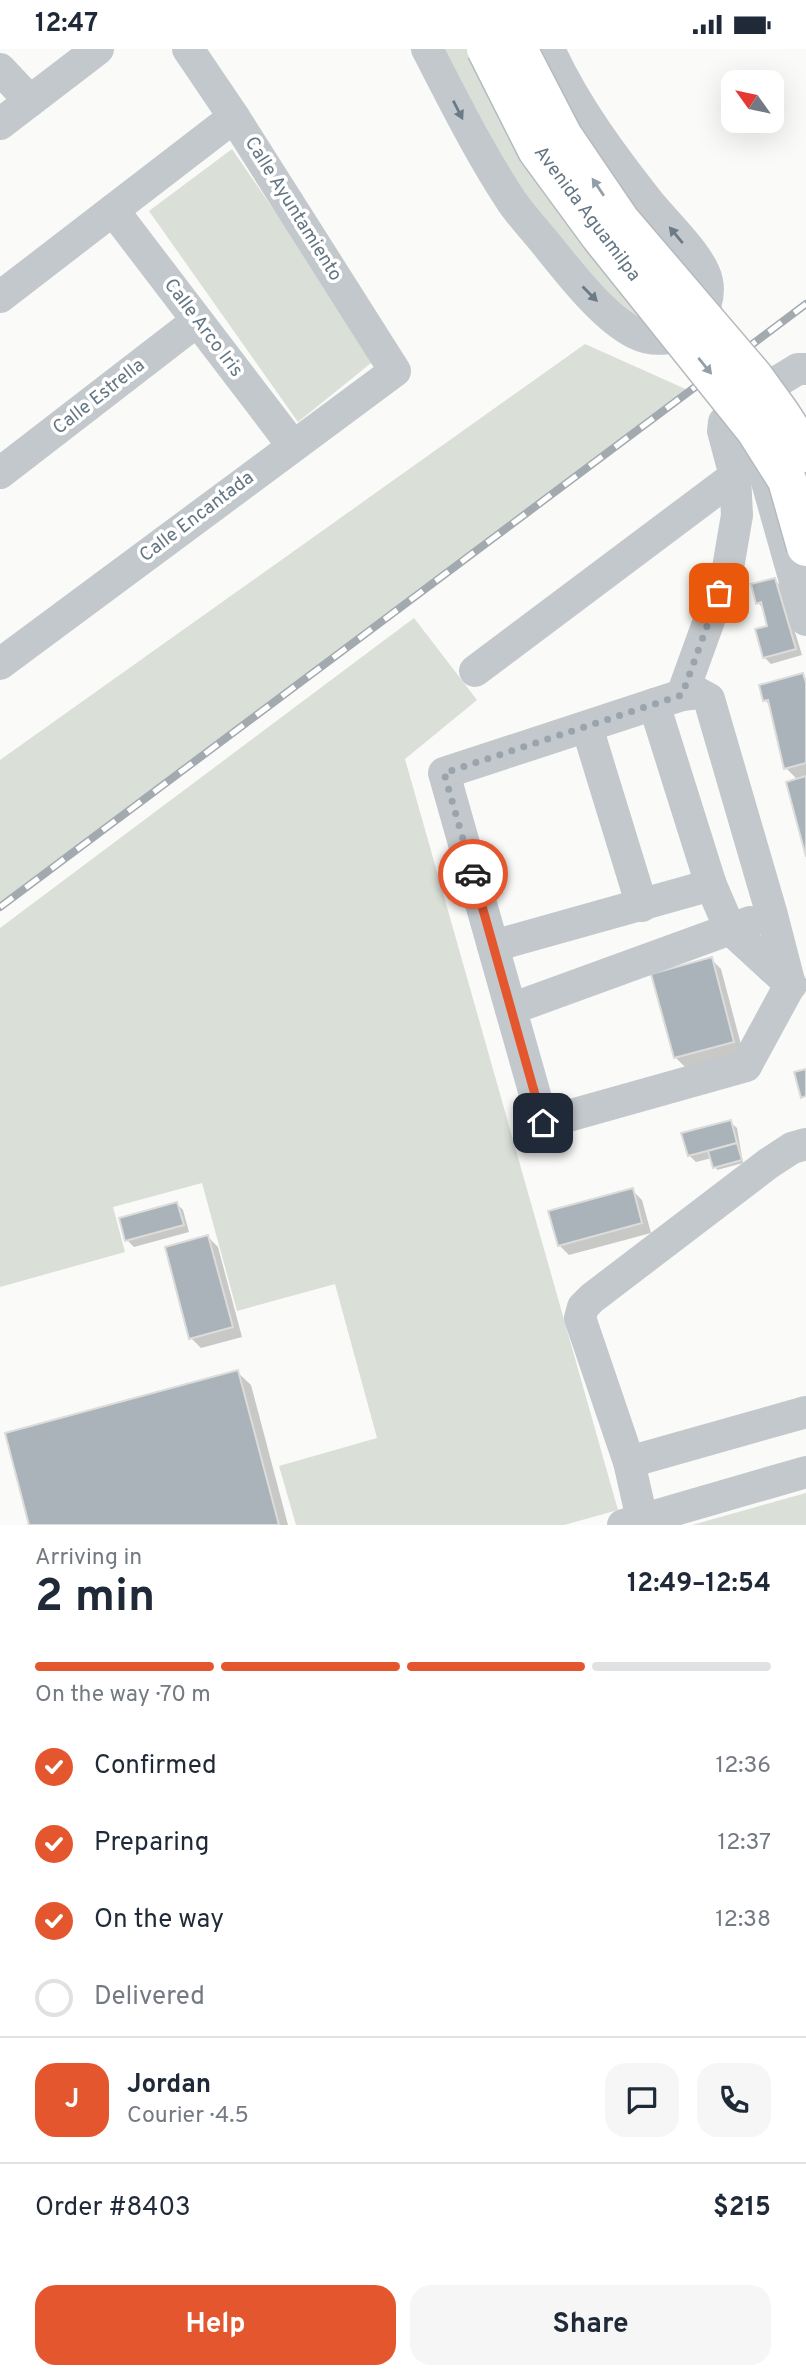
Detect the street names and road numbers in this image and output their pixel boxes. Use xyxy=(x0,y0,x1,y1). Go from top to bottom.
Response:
street label: Calle Ayuntamiento xyxy=(239,132,347,286)
street label: Avenida Aguamilpa xyxy=(528,142,646,286)
street label: Calle Arco Iris xyxy=(158,274,248,382)
street label: Calle Estrella xyxy=(48,354,150,440)
street label: Calle Encantada xyxy=(135,466,259,568)

